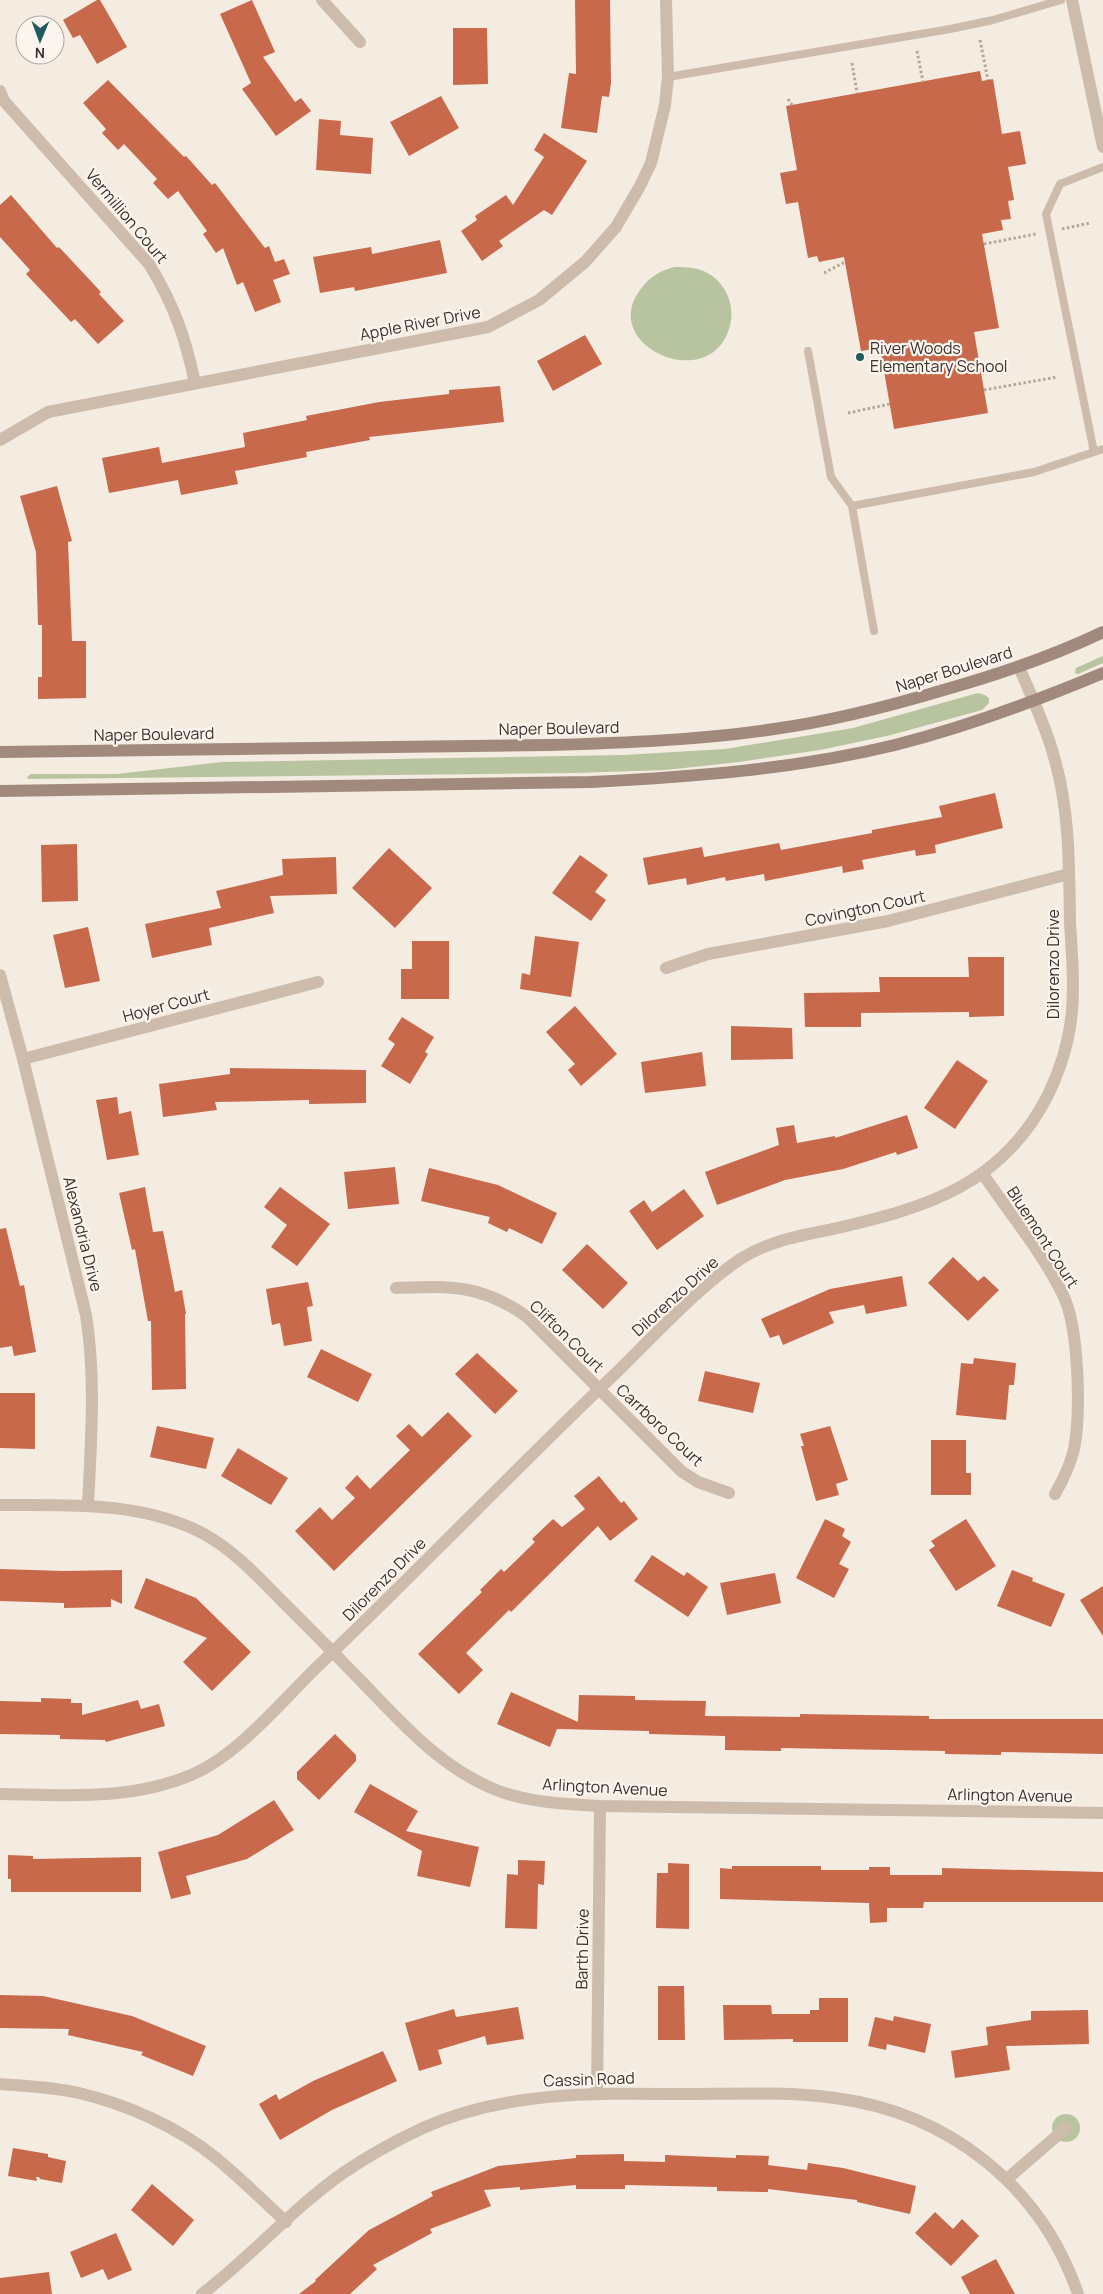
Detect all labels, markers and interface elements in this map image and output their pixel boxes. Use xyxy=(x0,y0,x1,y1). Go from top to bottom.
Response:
north arrow xyxy=(15,15,65,65)
text: N xyxy=(35,44,45,63)
street label: Vermillion Court xyxy=(81,164,173,268)
street label: Apple River Drive xyxy=(358,300,482,346)
place label: River Woods Elementary School xyxy=(870,337,1008,377)
marker: River Woods Elementary School xyxy=(854,351,866,363)
street label: Naper Boulevard xyxy=(893,641,1015,697)
street label: Naper Boulevard xyxy=(498,716,620,740)
street label: Naper Boulevard xyxy=(93,722,215,746)
street label: Covington Court xyxy=(803,885,927,931)
street label: Dilorenzo Drive xyxy=(1042,909,1064,1019)
street label: Hoyer Court xyxy=(120,983,212,1027)
street label: Alexandria Drive xyxy=(58,1174,108,1294)
street label: Bluemont Court xyxy=(1002,1182,1084,1292)
street label: Dilorenzo Drive xyxy=(627,1251,723,1341)
street label: Clifton Court xyxy=(525,1295,609,1377)
street label: Carrboro Court xyxy=(612,1379,708,1471)
street label: Dilorenzo Drive xyxy=(337,1532,431,1626)
street label: Arlington Avenue xyxy=(542,1773,668,1801)
street label: Arlington Avenue xyxy=(947,1783,1073,1807)
street label: Barth Drive xyxy=(570,1908,594,1990)
street label: Cassin Road xyxy=(543,2066,635,2092)

